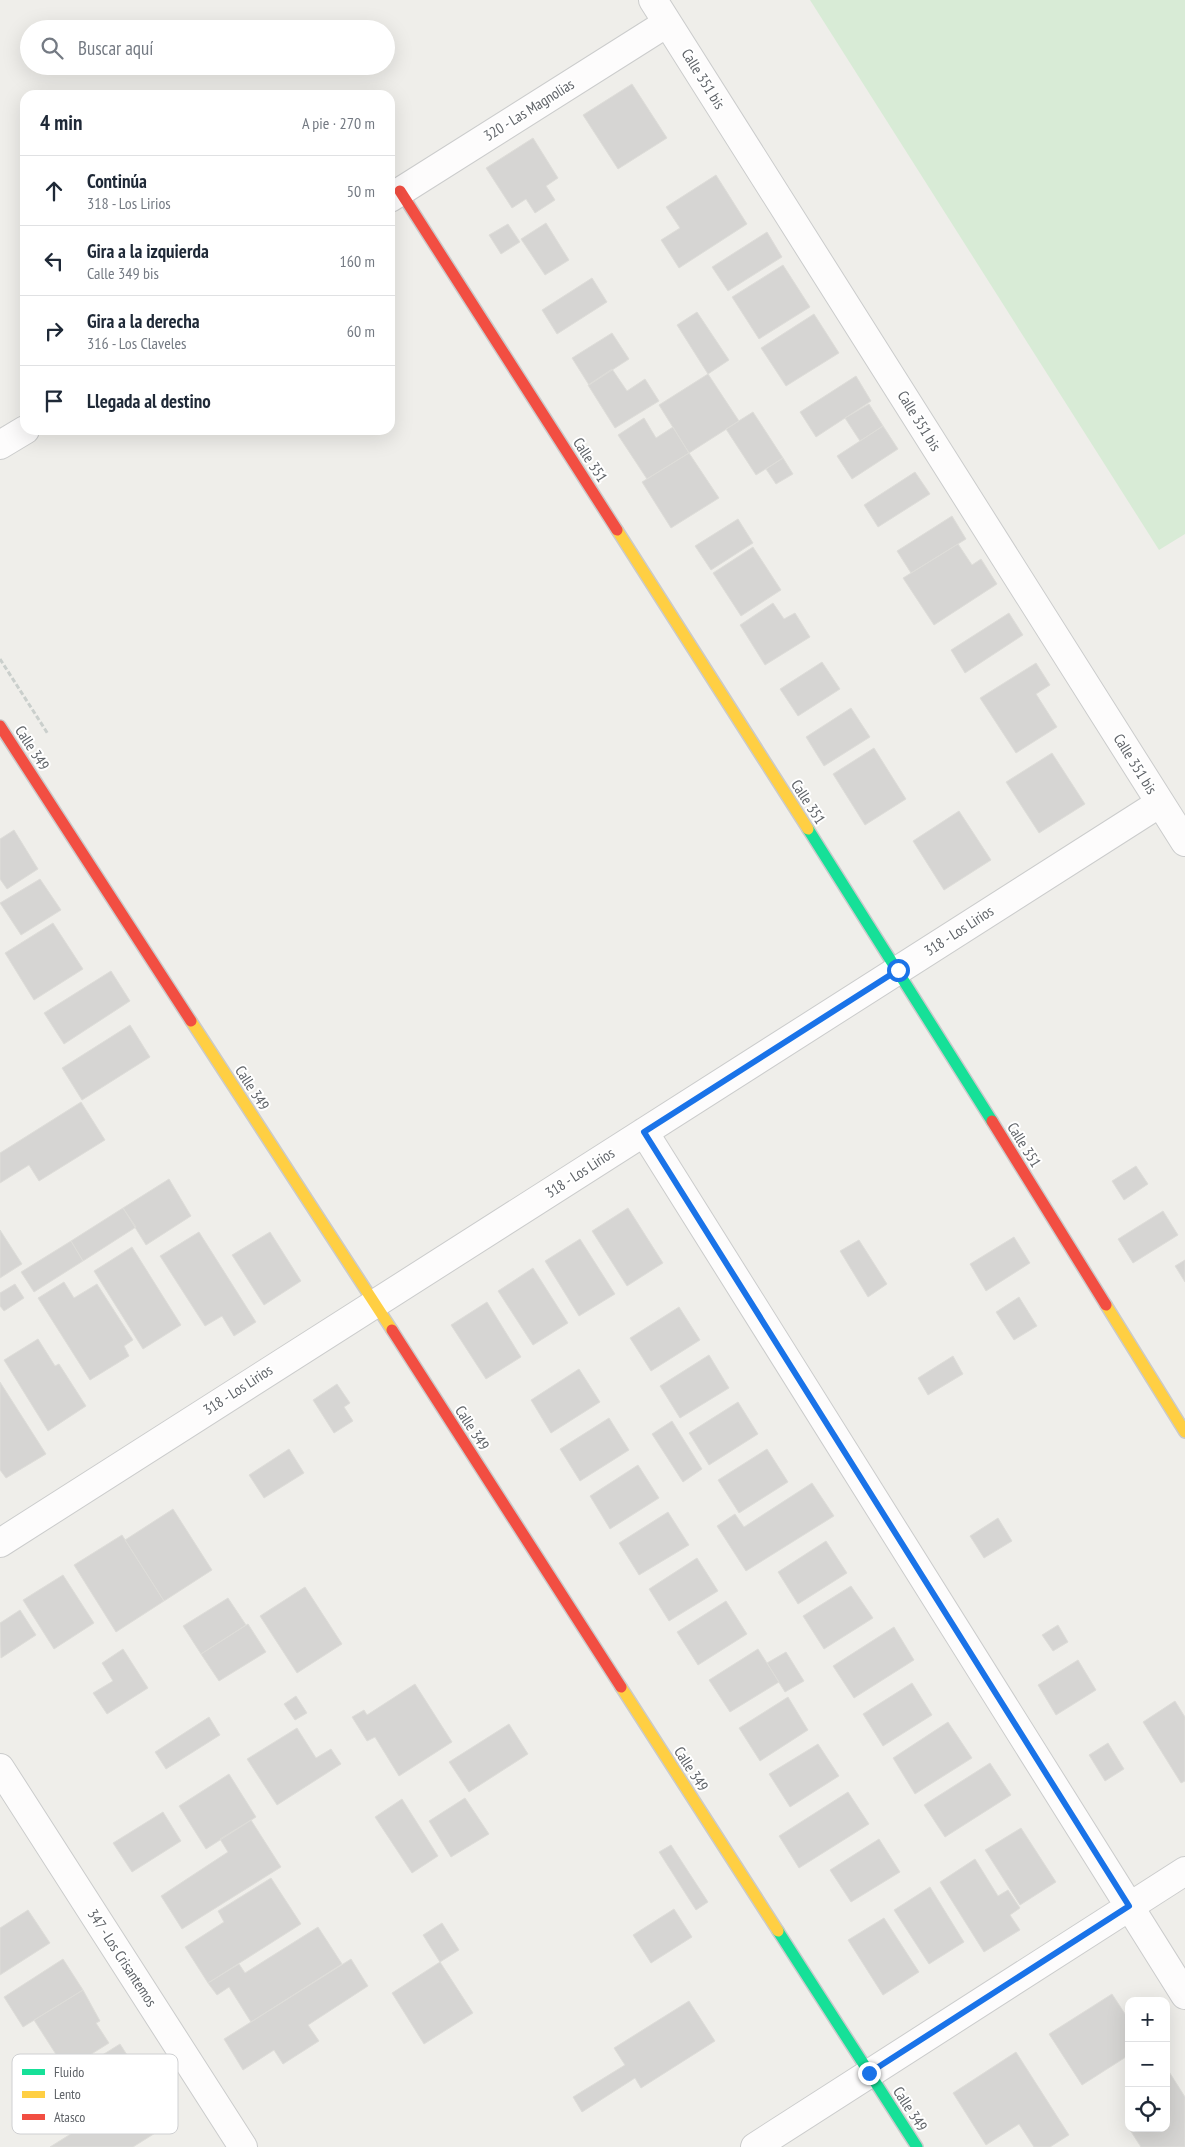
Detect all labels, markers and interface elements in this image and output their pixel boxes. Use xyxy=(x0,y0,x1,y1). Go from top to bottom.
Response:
search box xyxy=(20,20,395,75)
icon: search xyxy=(38,34,66,62)
text: Buscar aquí xyxy=(78,36,153,60)
street label: Calle 351 bis xyxy=(678,45,729,112)
street label: 320 - Las Magnolias xyxy=(480,74,577,145)
text: 4 min xyxy=(40,109,82,136)
text: A pie · 270 m xyxy=(302,113,375,133)
text: Continúa xyxy=(87,169,147,193)
icon: ahead xyxy=(40,177,68,205)
text: 50 m xyxy=(347,181,375,201)
text: 318 - Los Lirios xyxy=(87,193,171,213)
text: Gira a la izquierda xyxy=(87,239,209,263)
icon: left xyxy=(40,247,68,275)
text: 160 m xyxy=(340,251,375,271)
text: Calle 349 bis xyxy=(87,263,159,283)
text: Gira a la derecha xyxy=(87,309,200,333)
icon: right xyxy=(40,317,68,345)
text: 60 m xyxy=(347,321,375,341)
text: 316 - Los Claveles xyxy=(87,333,187,353)
icon: arrive xyxy=(40,387,68,415)
street label: Calle 351 bis xyxy=(894,387,945,454)
text: Llegada al destino xyxy=(87,389,211,413)
street label: Calle 351 xyxy=(569,434,612,486)
street label: Calle 349 xyxy=(11,722,54,774)
street label: Calle 351 bis xyxy=(1110,730,1161,797)
street label: Calle 351 xyxy=(787,776,830,828)
street label: 318 - Los Lirios xyxy=(921,901,997,960)
route start xyxy=(887,959,910,982)
street label: Calle 349 xyxy=(231,1062,274,1114)
street label: Calle 351 xyxy=(1003,1119,1046,1171)
street label: 318 - Los Lirios xyxy=(542,1143,618,1202)
street label: 318 - Los Lirios xyxy=(200,1360,276,1419)
street label: Calle 349 xyxy=(451,1402,494,1454)
street label: Calle 349 xyxy=(670,1743,713,1795)
street label: 347 - Los Crisantemos xyxy=(84,1905,161,2010)
map controls xyxy=(1125,1997,1170,2132)
button: + xyxy=(1125,1997,1170,2042)
button: − xyxy=(1125,2042,1170,2087)
legend xyxy=(12,2054,178,2134)
route end xyxy=(858,2062,881,2085)
text: Fluido xyxy=(54,2063,84,2081)
street label: Calle 349 xyxy=(889,2083,932,2135)
text: Lento xyxy=(54,2085,81,2103)
button: locate xyxy=(1125,2087,1170,2132)
text: Atasco xyxy=(54,2108,85,2126)

